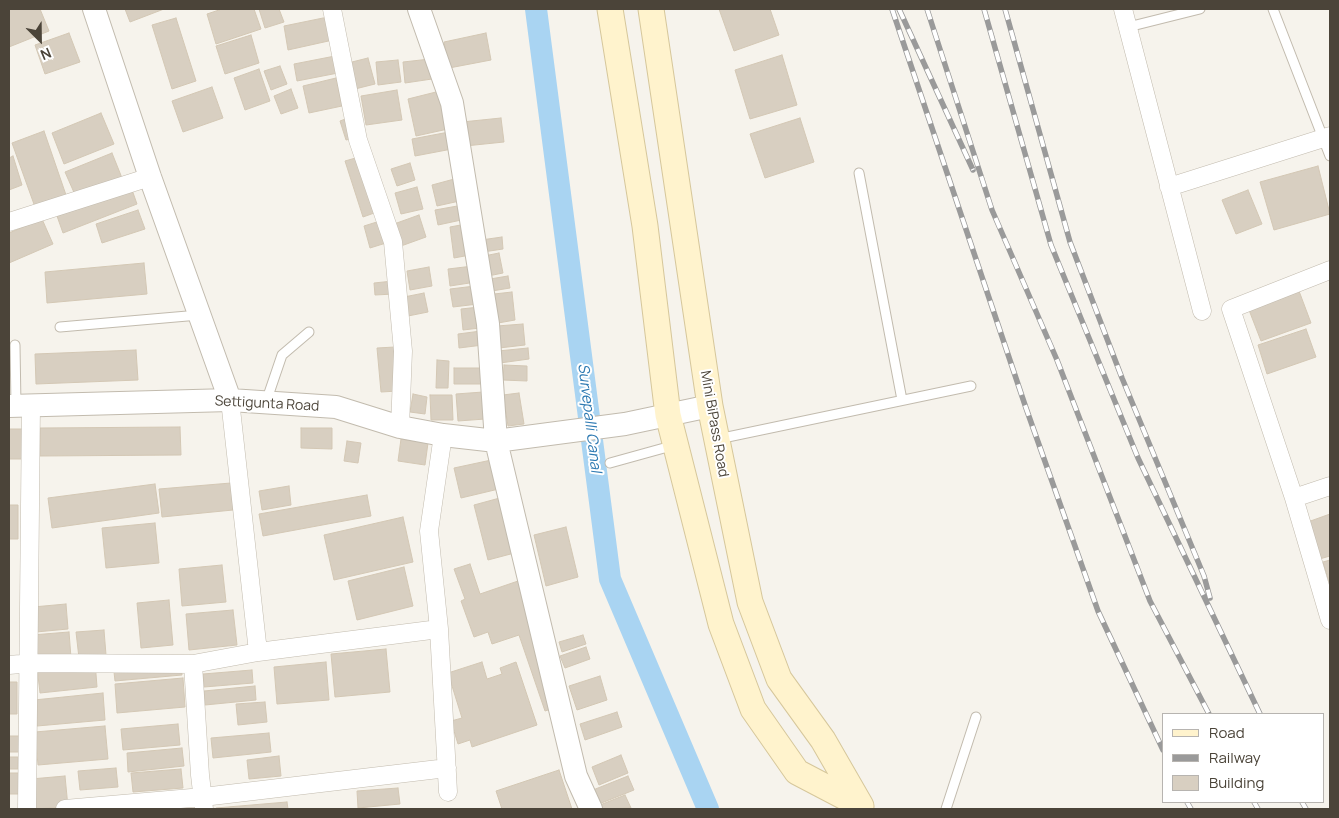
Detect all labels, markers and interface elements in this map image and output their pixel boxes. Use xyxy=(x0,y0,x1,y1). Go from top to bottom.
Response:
north arrow xyxy=(15,15,65,65)
text: N xyxy=(38,44,54,65)
water label: Survepalli Canal xyxy=(573,362,605,474)
street label: Mini BiPass Road xyxy=(696,369,732,479)
street label: Settigunta Road xyxy=(214,393,320,415)
legend xyxy=(1162,713,1324,803)
text: Road xyxy=(1209,722,1245,743)
text: Railway xyxy=(1209,747,1261,768)
text: Building xyxy=(1209,772,1264,793)

